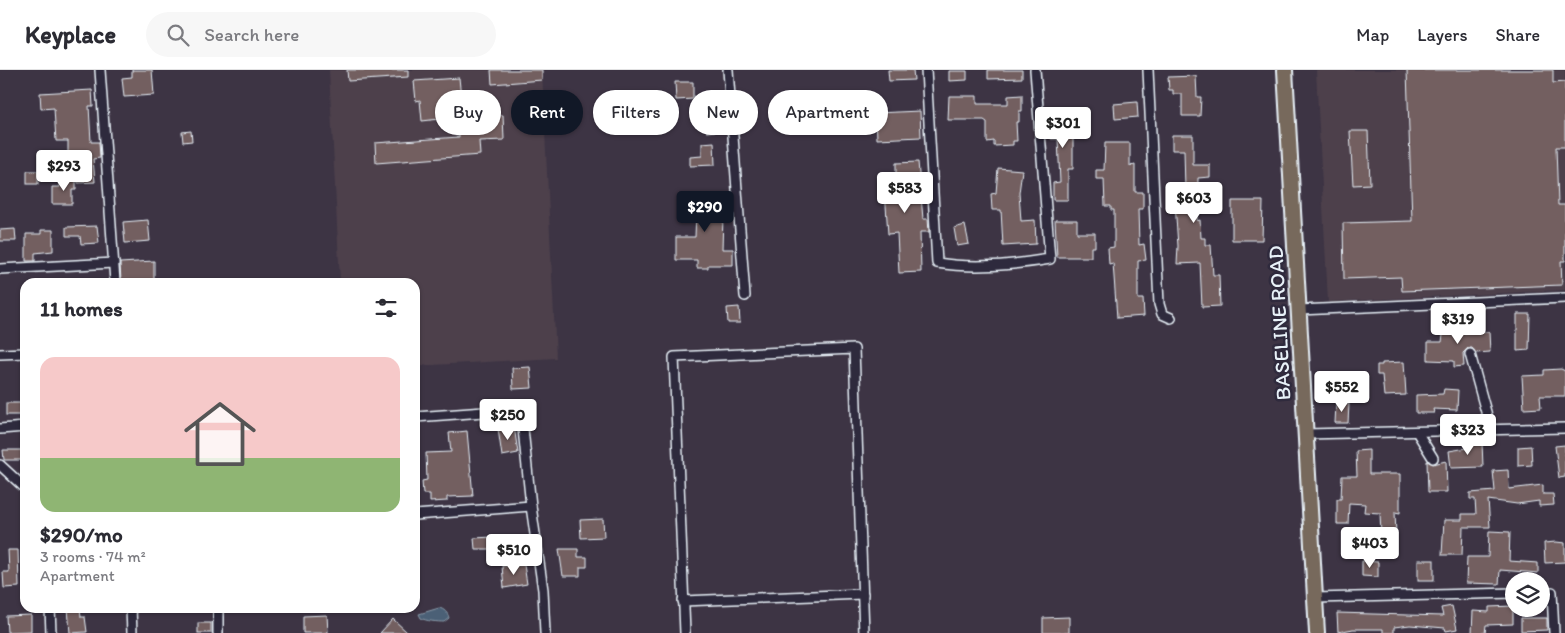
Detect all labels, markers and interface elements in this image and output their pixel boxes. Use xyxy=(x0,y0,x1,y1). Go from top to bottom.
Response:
search box xyxy=(146,12,496,57)
text: Keyplace xyxy=(25,20,116,49)
icon: search xyxy=(164,21,192,49)
text: Search here xyxy=(204,23,299,46)
text: Map xyxy=(1356,24,1389,46)
text: Layers xyxy=(1417,24,1467,46)
text: Share xyxy=(1495,24,1540,46)
chip: Buy xyxy=(435,90,501,135)
chip: Rent xyxy=(511,90,583,135)
chip: Filters xyxy=(593,90,679,135)
chip: New xyxy=(689,90,758,135)
chip: Apartment xyxy=(768,90,888,135)
pin: $301 xyxy=(1033,106,1093,149)
text: $301 xyxy=(1046,113,1080,132)
pin: $293 xyxy=(34,150,94,192)
text: $293 xyxy=(47,156,81,175)
pin: $583 xyxy=(875,172,935,214)
text: $583 xyxy=(888,178,922,197)
pin: $603 xyxy=(1164,182,1224,224)
text: $603 xyxy=(1176,188,1212,207)
pin: $290 xyxy=(675,190,735,233)
text: $290 xyxy=(688,197,722,216)
street label: BASELINE ROAD xyxy=(1262,245,1296,401)
icon: filters xyxy=(372,294,400,322)
text: 11 homes xyxy=(40,296,123,321)
pin: $319 xyxy=(1428,302,1488,345)
text: $319 xyxy=(1442,309,1474,328)
pin: $552 xyxy=(1312,370,1372,413)
text: $552 xyxy=(1325,377,1359,396)
icon: home xyxy=(175,389,265,479)
pin: $250 xyxy=(478,398,538,441)
text: $250 xyxy=(491,405,525,424)
pin: $323 xyxy=(1438,414,1498,456)
text: $323 xyxy=(1451,420,1485,439)
text: $290/mo xyxy=(40,522,123,547)
pin: $403 xyxy=(1340,526,1400,569)
text: $403 xyxy=(1352,533,1388,552)
pin: $510 xyxy=(484,534,544,576)
text: $510 xyxy=(497,540,531,559)
text: 3 rooms · 74 m² xyxy=(40,547,146,566)
text: Apartment xyxy=(40,566,115,585)
map controls xyxy=(1505,572,1550,617)
button: layers xyxy=(1505,572,1550,617)

